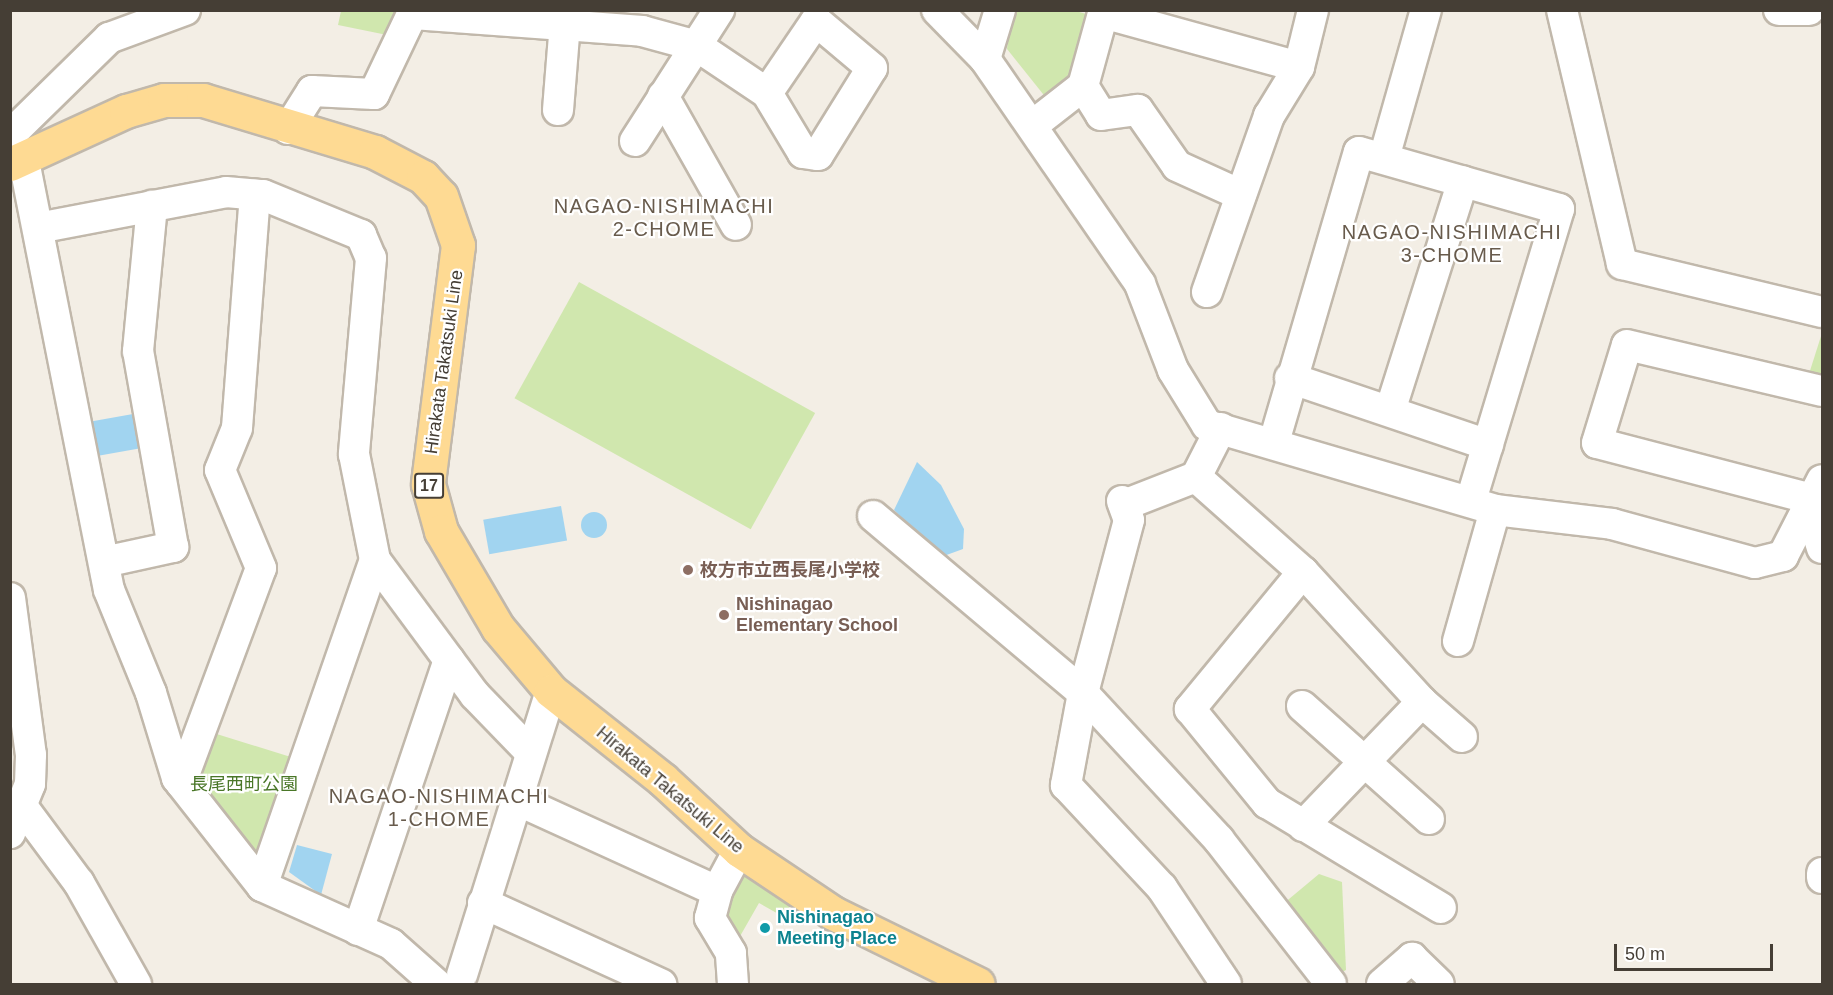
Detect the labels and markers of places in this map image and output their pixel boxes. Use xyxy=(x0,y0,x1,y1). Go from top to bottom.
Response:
place label: 枚方市立西長尾小学校 xyxy=(700,559,880,581)
marker: 枚方市立西長尾小学校 xyxy=(681,563,695,577)
place label: Nishinagao Elementary School xyxy=(736,594,898,636)
marker: Nishinagao Elementary School xyxy=(717,608,731,622)
place label: Nishinagao Meeting Place xyxy=(777,907,897,950)
marker: Nishinagao Meeting Place xyxy=(758,921,772,935)

